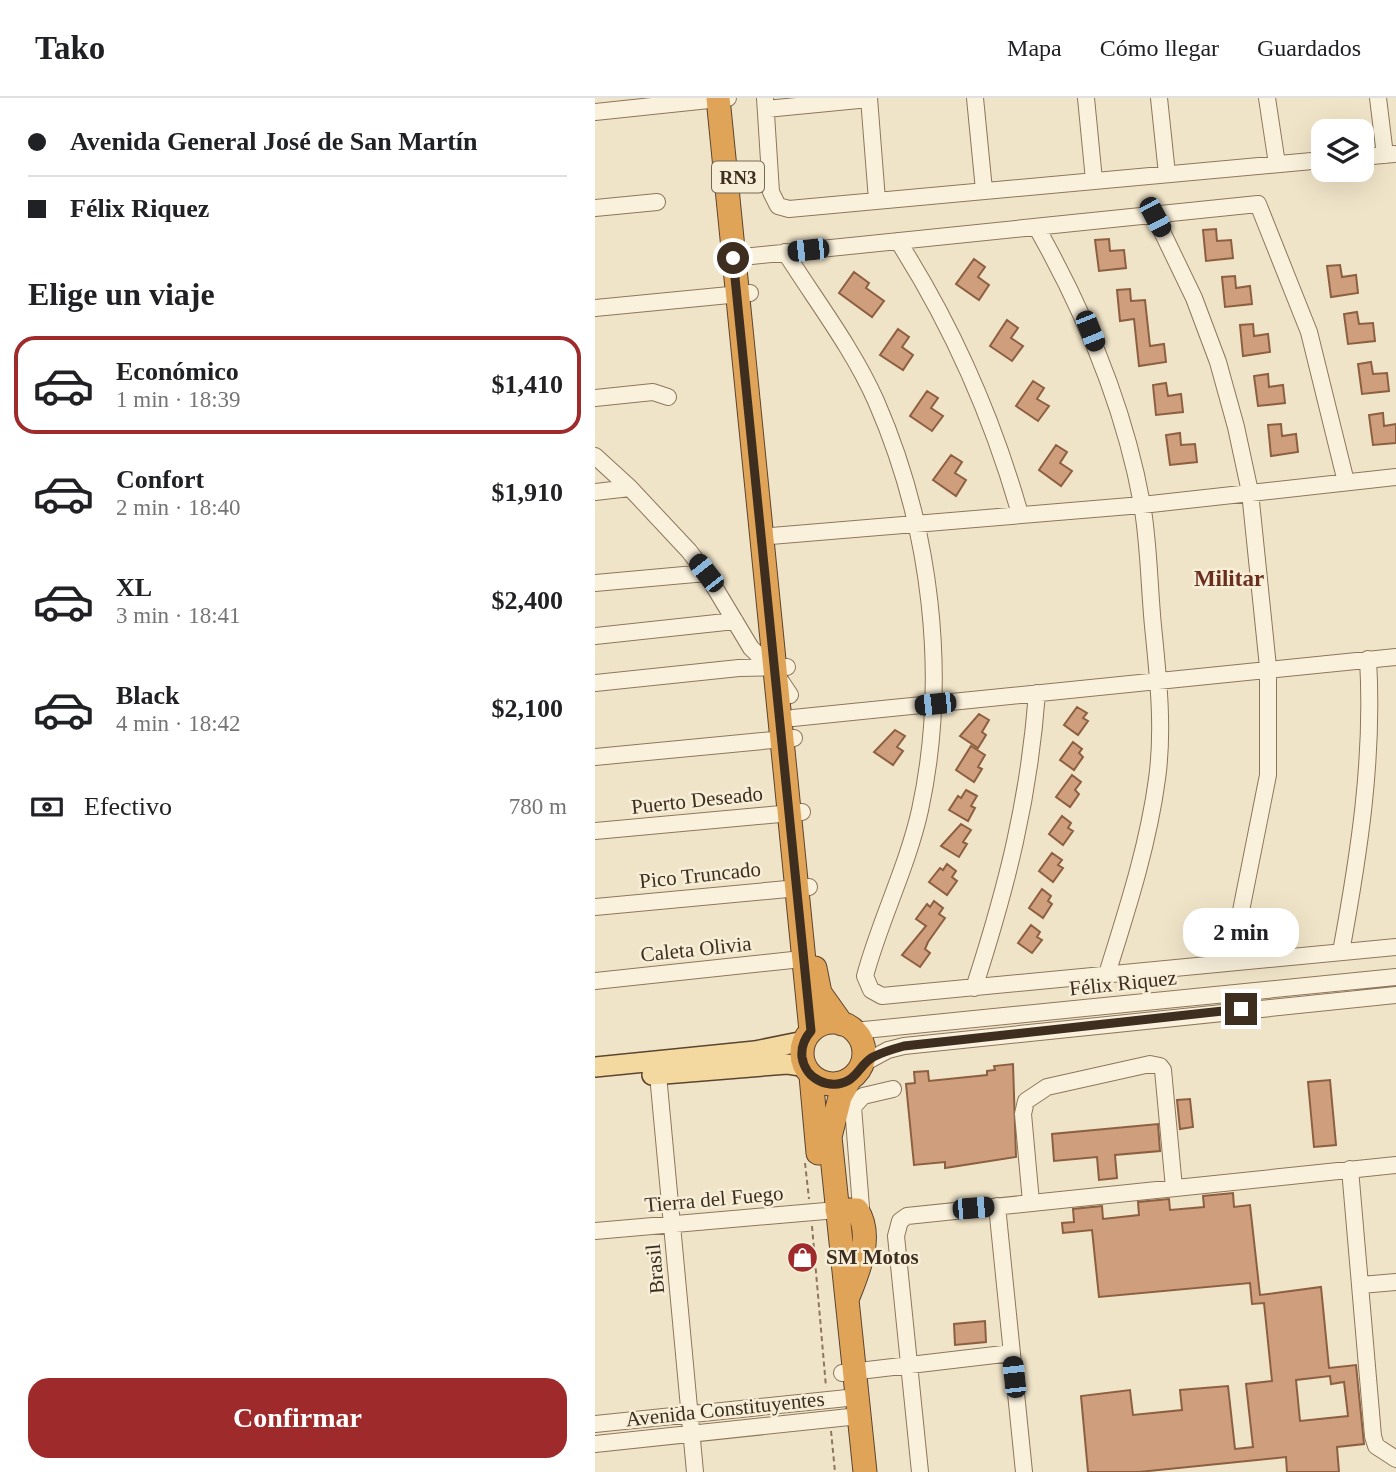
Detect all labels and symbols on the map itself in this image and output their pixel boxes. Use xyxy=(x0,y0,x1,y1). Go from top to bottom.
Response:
road number: RN3 xyxy=(712,162,764,192)
car xyxy=(1136,194,1175,240)
car xyxy=(787,237,830,263)
route start xyxy=(717,242,749,274)
car xyxy=(1073,308,1108,354)
car xyxy=(685,550,728,596)
district label: Militar xyxy=(1194,566,1264,591)
car xyxy=(914,691,957,717)
street label: Puerto Deseado xyxy=(630,781,764,819)
street label: Pico Truncado xyxy=(638,857,762,893)
callout: 2 min xyxy=(1183,908,1299,956)
street label: Caleta Olivia xyxy=(639,931,753,967)
street label: Félix Riquez xyxy=(1068,965,1178,1001)
route end xyxy=(1225,993,1257,1025)
street label: Tierra del Fuego xyxy=(644,1181,784,1217)
car xyxy=(952,1196,995,1220)
shop icon: SM Motos xyxy=(786,1240,820,1274)
street label: Brasil xyxy=(641,1243,669,1295)
place label: SM Motos xyxy=(826,1245,919,1269)
car xyxy=(1002,1355,1027,1399)
street label: Avenida Constituyentes xyxy=(624,1387,826,1431)

